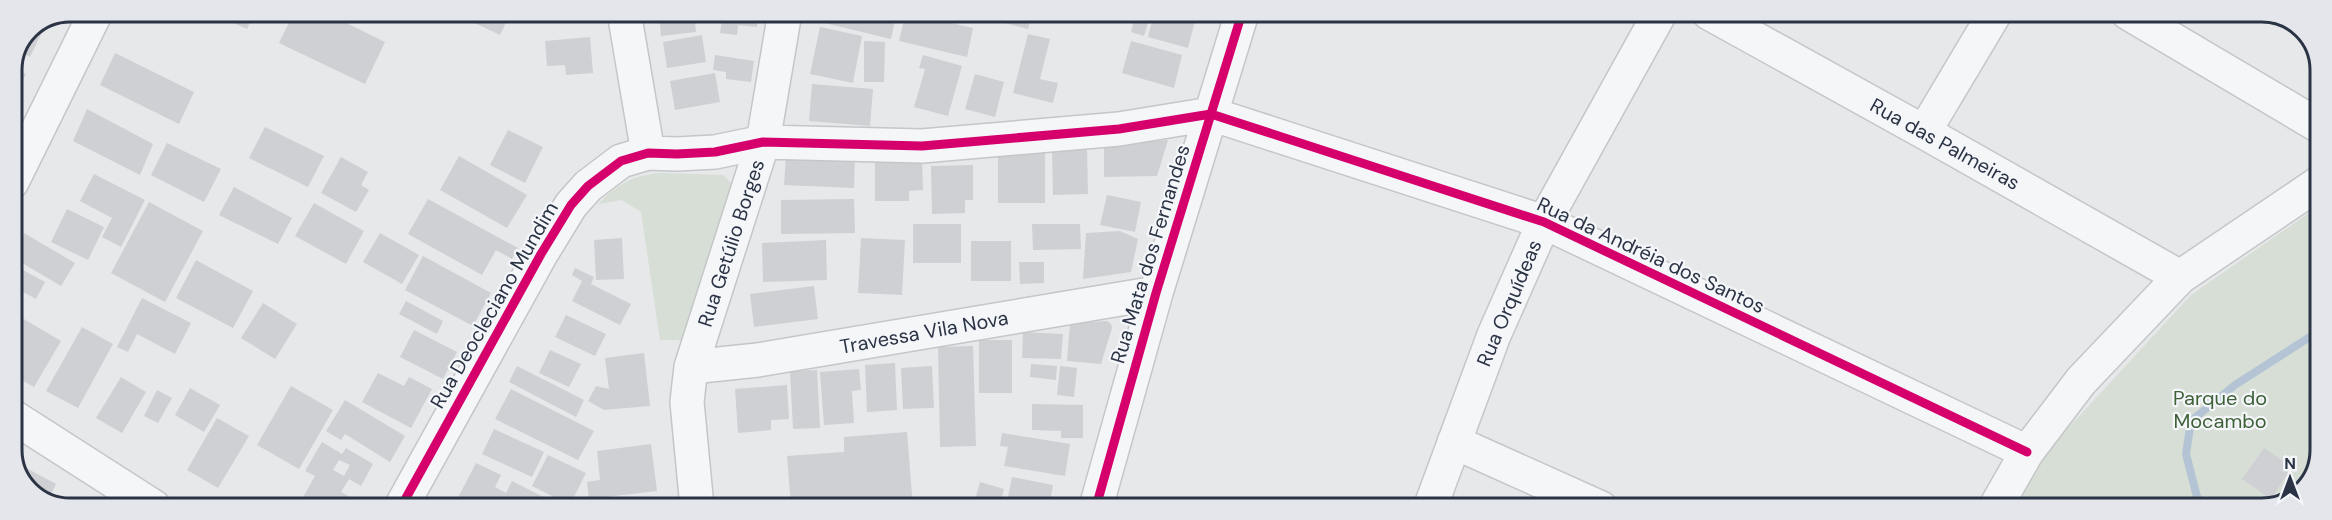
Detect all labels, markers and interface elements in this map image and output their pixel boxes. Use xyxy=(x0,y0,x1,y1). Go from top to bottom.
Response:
street label: Rua das Palmeiras xyxy=(1866,92,2024,196)
street label: Rua Mata dos Fernandes xyxy=(1104,141,1196,367)
street label: Rua Getúlio Borges xyxy=(692,156,770,330)
street label: Rua da Andréia dos Santos xyxy=(1533,191,1769,319)
street label: Rua Deocleciano Mundim xyxy=(424,197,564,413)
street label: Rua Orquídeas xyxy=(1471,236,1547,370)
street label: Travessa Vila Nova xyxy=(838,304,1010,360)
park label: Parque do Mocambo xyxy=(2173,385,2267,434)
north arrow xyxy=(2260,448,2320,508)
text: N xyxy=(2284,453,2296,474)

